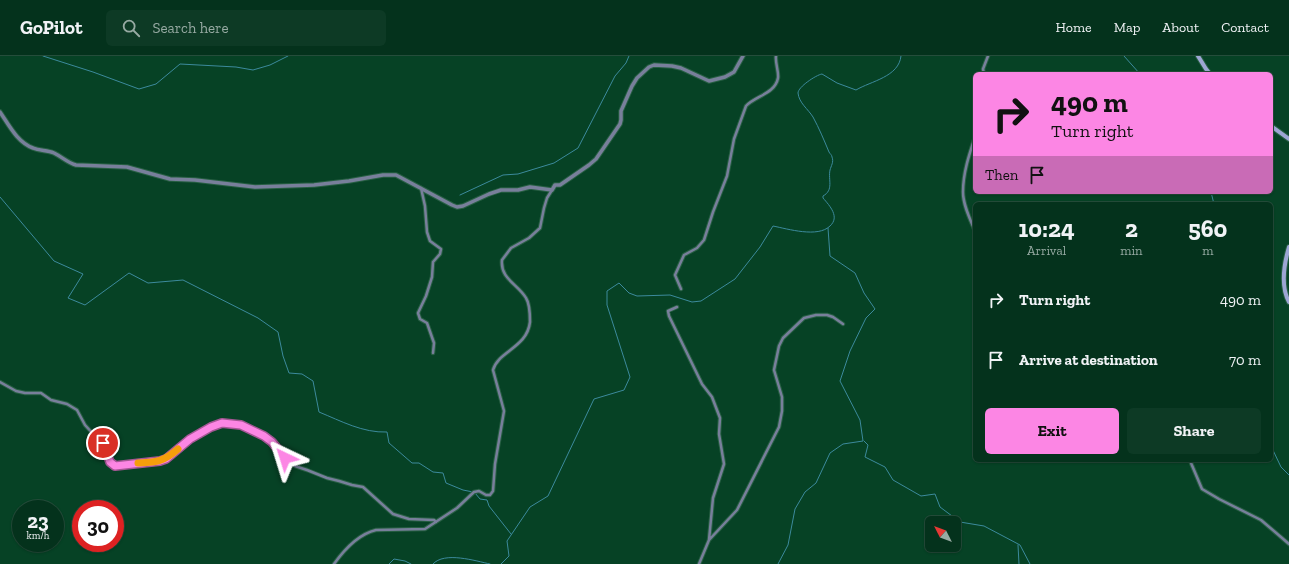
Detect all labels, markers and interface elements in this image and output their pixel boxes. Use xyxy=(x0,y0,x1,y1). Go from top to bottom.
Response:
search box xyxy=(106,10,386,46)
text: GoPilot xyxy=(20,16,82,39)
icon: search xyxy=(120,17,142,39)
text: Search here xyxy=(152,19,228,37)
text: Home xyxy=(1056,19,1092,36)
text: Map xyxy=(1114,19,1140,36)
text: About xyxy=(1162,19,1199,36)
text: Contact xyxy=(1221,19,1269,36)
text: 490 m xyxy=(1051,86,1128,119)
icon: right xyxy=(985,88,1037,140)
text: Turn right xyxy=(1051,120,1133,142)
icon: arrive xyxy=(1026,164,1048,186)
text: Then xyxy=(985,166,1018,184)
text: 10:24 xyxy=(1019,214,1075,243)
text: 2 xyxy=(1125,214,1138,243)
text: 560 xyxy=(1188,214,1227,243)
text: Arrival xyxy=(1027,243,1066,258)
text: min xyxy=(1120,243,1143,258)
text: m xyxy=(1202,243,1213,258)
icon: right xyxy=(985,289,1007,311)
text: Turn right xyxy=(1019,291,1090,309)
text: 490 m xyxy=(1220,291,1261,309)
icon: arrive xyxy=(985,349,1007,371)
text: Arrive at destination xyxy=(1019,351,1158,369)
text: 70 m xyxy=(1229,351,1261,369)
button: Exit xyxy=(985,408,1119,454)
button: Share xyxy=(1127,408,1261,454)
pin xyxy=(86,426,120,460)
icon: arrive xyxy=(92,432,114,454)
position arrow xyxy=(264,437,306,479)
speed limit sign: 30 xyxy=(72,500,124,552)
text: 23 xyxy=(27,509,49,533)
north arrow xyxy=(925,516,961,552)
map controls xyxy=(925,516,961,552)
text: km/h xyxy=(27,530,49,542)

